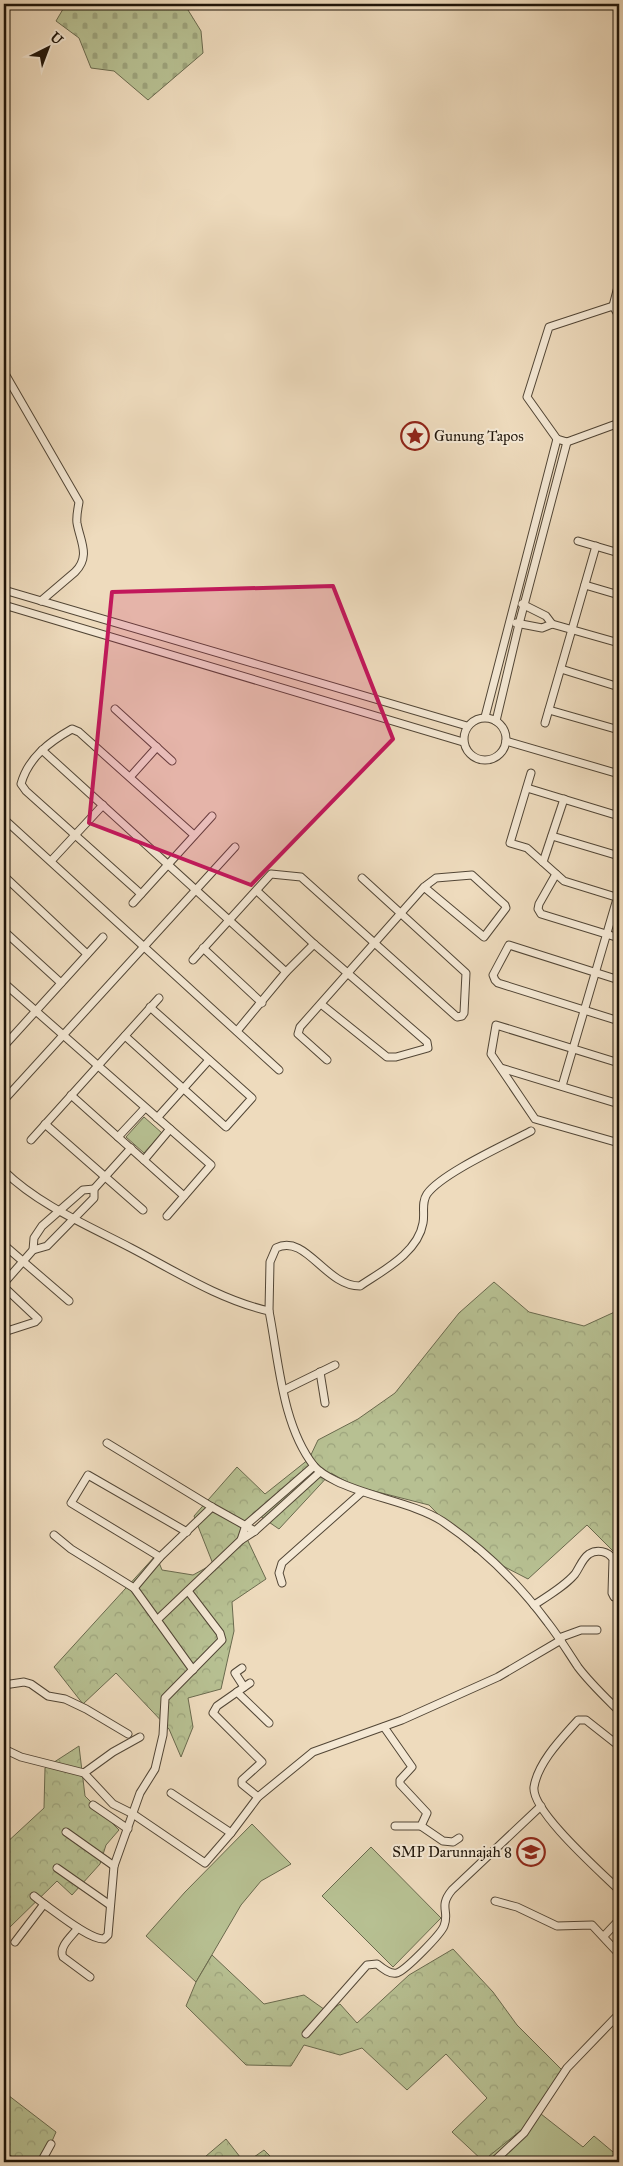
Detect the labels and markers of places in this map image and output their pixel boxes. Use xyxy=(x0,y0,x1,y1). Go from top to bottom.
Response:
place icon: Gunung Tapos xyxy=(400,421,430,451)
place label: Gunung Tapos xyxy=(434,427,524,445)
school or university icon: SMP Darunnajah 8 xyxy=(516,1837,546,1867)
place label: SMP Darunnajah 8 xyxy=(392,1843,512,1861)

